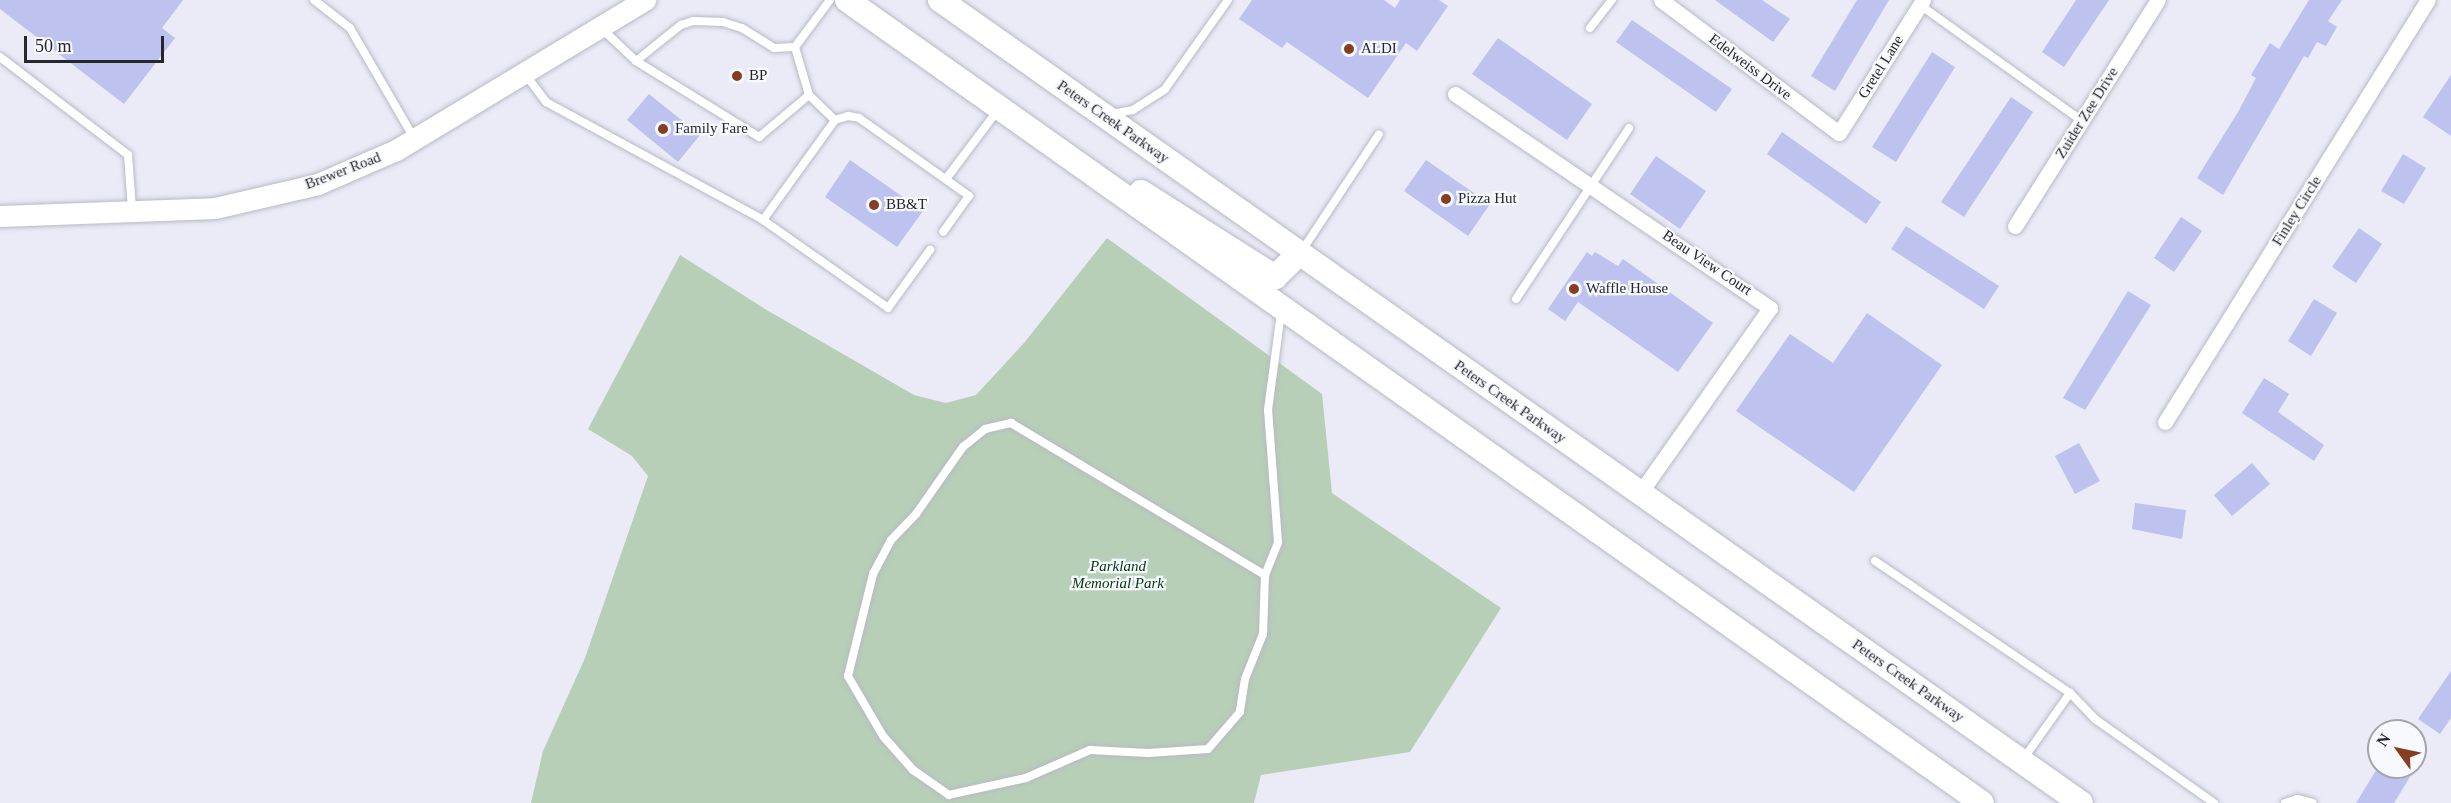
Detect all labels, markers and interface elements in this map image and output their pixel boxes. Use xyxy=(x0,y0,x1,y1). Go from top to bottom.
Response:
scale bar xyxy=(27,24,166,62)
street label: Edelweiss Drive xyxy=(1705,30,1795,104)
street label: Gretel Lane xyxy=(1855,32,1907,102)
text: 50 m xyxy=(35,36,72,56)
place label: ALDI xyxy=(1361,40,1397,58)
marker: ALDI xyxy=(1342,42,1356,56)
street label: Zuider Zee Drive xyxy=(2052,64,2122,162)
place label: BP xyxy=(749,67,767,85)
marker: BP xyxy=(730,69,744,83)
street label: Peters Creek Parkway xyxy=(1054,77,1172,167)
place label: Family Fare xyxy=(675,120,748,138)
marker: Family Fare xyxy=(656,122,670,136)
street label: Brewer Road xyxy=(303,148,383,194)
street label: Finley Circle xyxy=(2269,173,2325,249)
place label: Pizza Hut xyxy=(1458,190,1517,208)
marker: Pizza Hut xyxy=(1439,192,1453,206)
place label: BB&T xyxy=(886,196,927,214)
marker: BB&T xyxy=(867,198,881,212)
street label: Beau View Court xyxy=(1659,226,1755,300)
place label: Waffle House xyxy=(1586,280,1668,298)
marker: Waffle House xyxy=(1567,282,1581,296)
street label: Peters Creek Parkway xyxy=(1451,357,1569,447)
park label: Parkland Memorial Park xyxy=(1072,557,1164,592)
street label: Peters Creek Parkway xyxy=(1849,636,1967,726)
north arrow xyxy=(2367,719,2427,779)
text: N xyxy=(2373,731,2393,749)

